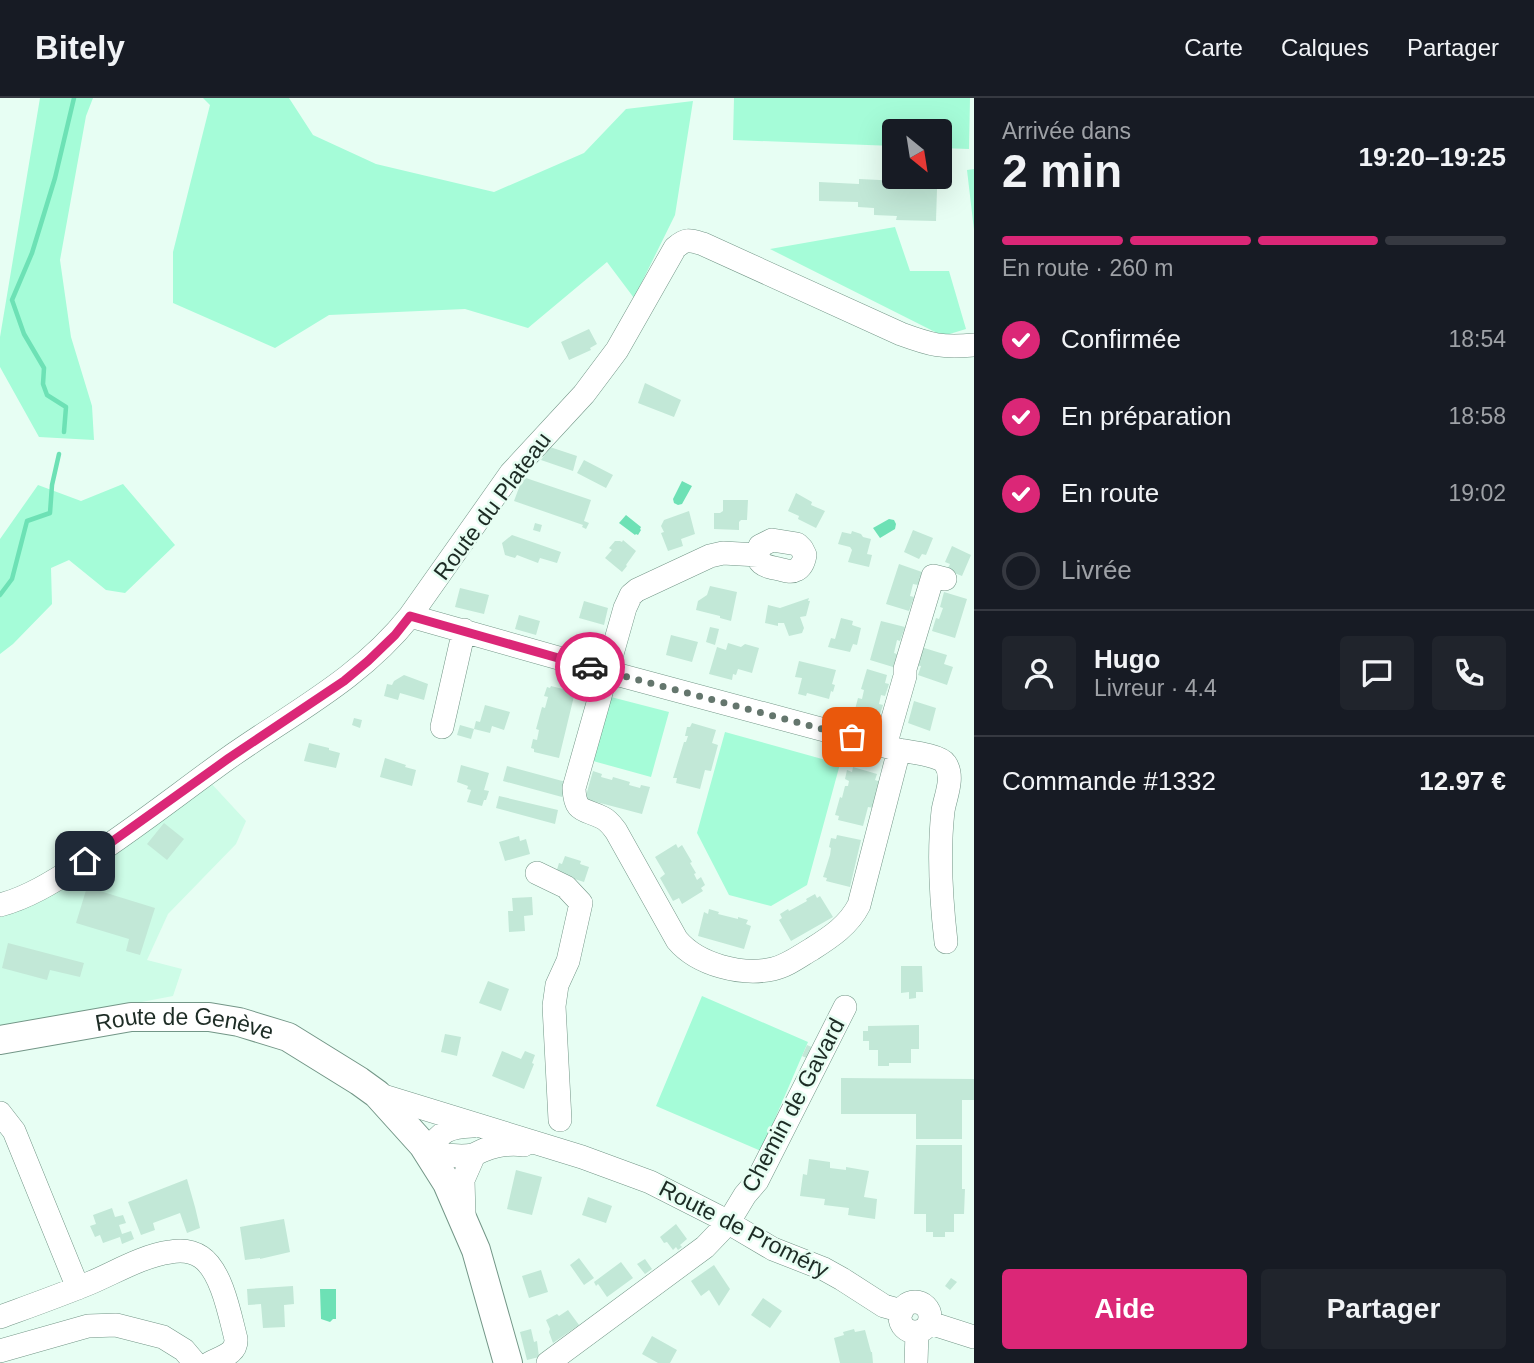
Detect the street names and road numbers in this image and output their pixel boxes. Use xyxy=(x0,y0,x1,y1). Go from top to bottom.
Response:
street label: Route du Plateau xyxy=(428,427,556,585)
street label: Route de Genève xyxy=(93,1003,277,1045)
street label: Chemin de Gavard xyxy=(736,1014,850,1196)
street label: Route de Proméry xyxy=(655,1175,833,1283)

